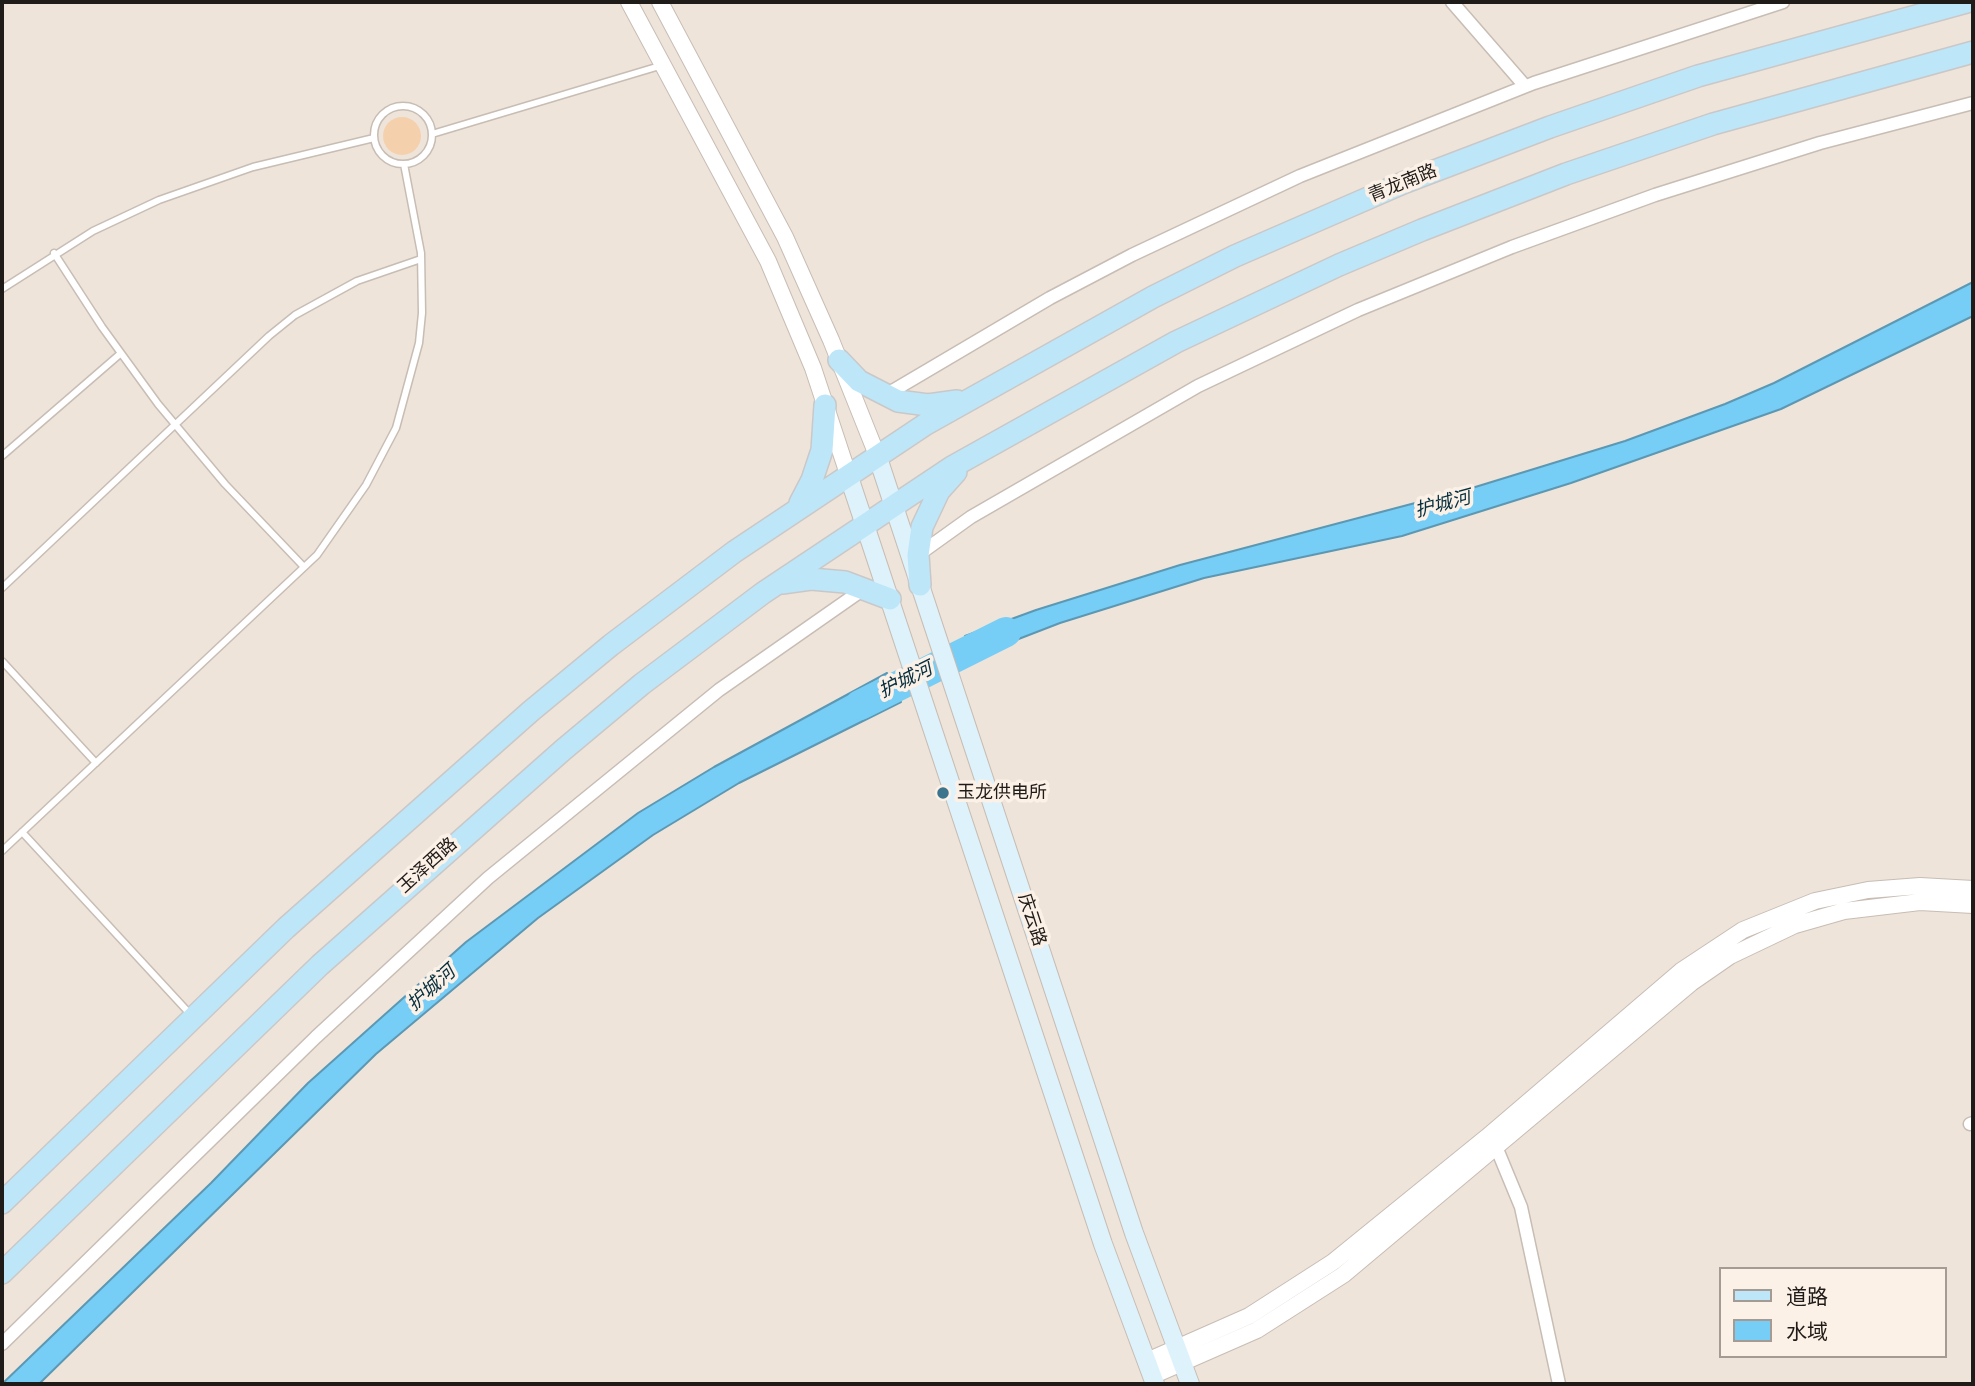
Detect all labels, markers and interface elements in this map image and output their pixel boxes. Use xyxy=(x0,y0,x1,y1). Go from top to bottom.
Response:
street label: 青龙南路 xyxy=(1366,161,1440,207)
water label: 护城河 xyxy=(1413,487,1473,523)
water label: 护城河 xyxy=(875,658,937,704)
place label: 玉龙供电所 xyxy=(957,782,1047,804)
marker: 玉龙供电所 xyxy=(935,785,951,801)
street label: 玉泽西路 xyxy=(394,834,462,898)
street label: 庆云路 xyxy=(1012,891,1050,949)
water label: 护城河 xyxy=(403,961,461,1017)
legend xyxy=(1720,1267,1947,1358)
text: 道路 xyxy=(1786,1282,1828,1311)
text: 水域 xyxy=(1786,1317,1828,1346)

